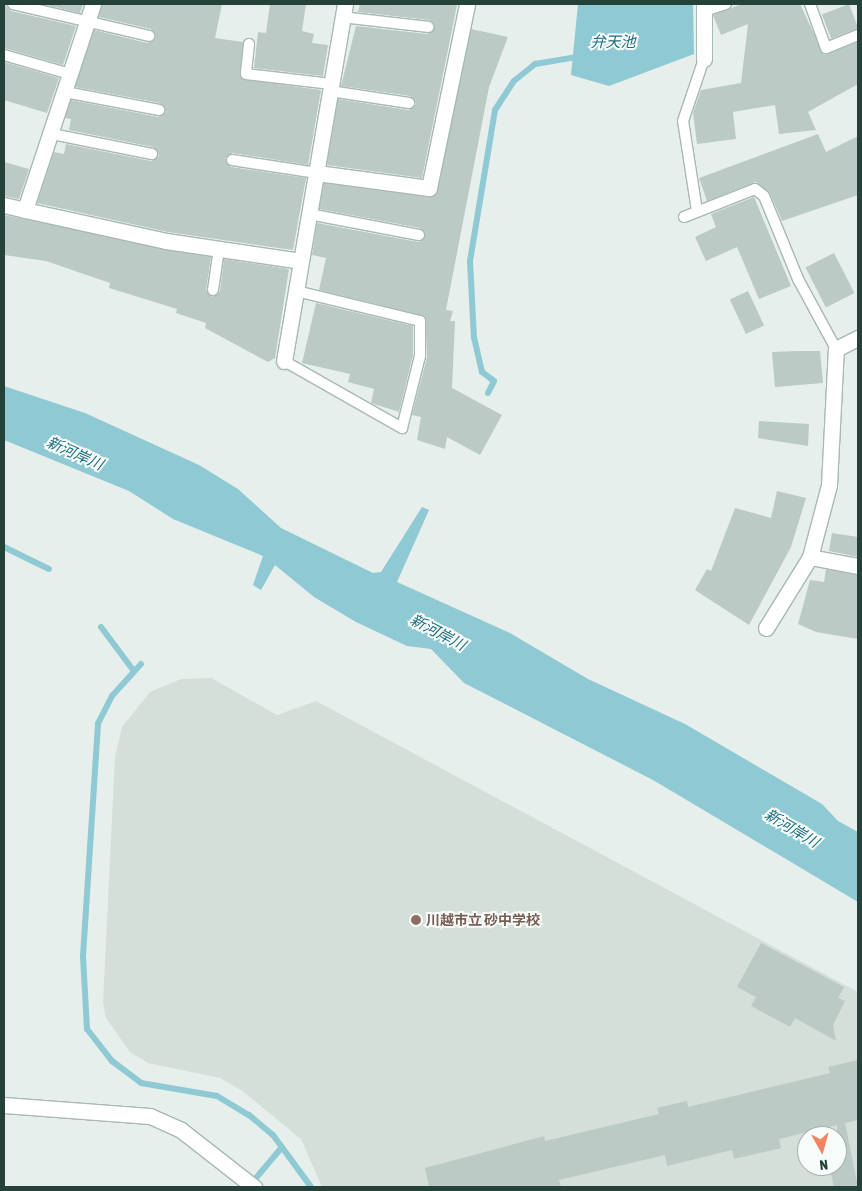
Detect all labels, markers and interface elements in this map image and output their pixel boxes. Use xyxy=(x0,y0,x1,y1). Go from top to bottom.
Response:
water label: 弁天池 xyxy=(591,33,635,51)
water label: 新河岸川 xyxy=(44,433,106,473)
water label: 新河岸川 xyxy=(407,610,469,654)
water label: 新河岸川 xyxy=(762,805,822,851)
place label: 川越市立 砂中学校 xyxy=(426,912,540,928)
marker: 川越市立 砂中学校 xyxy=(410,914,422,926)
north arrow xyxy=(797,1126,847,1176)
text: N xyxy=(819,1156,829,1173)

